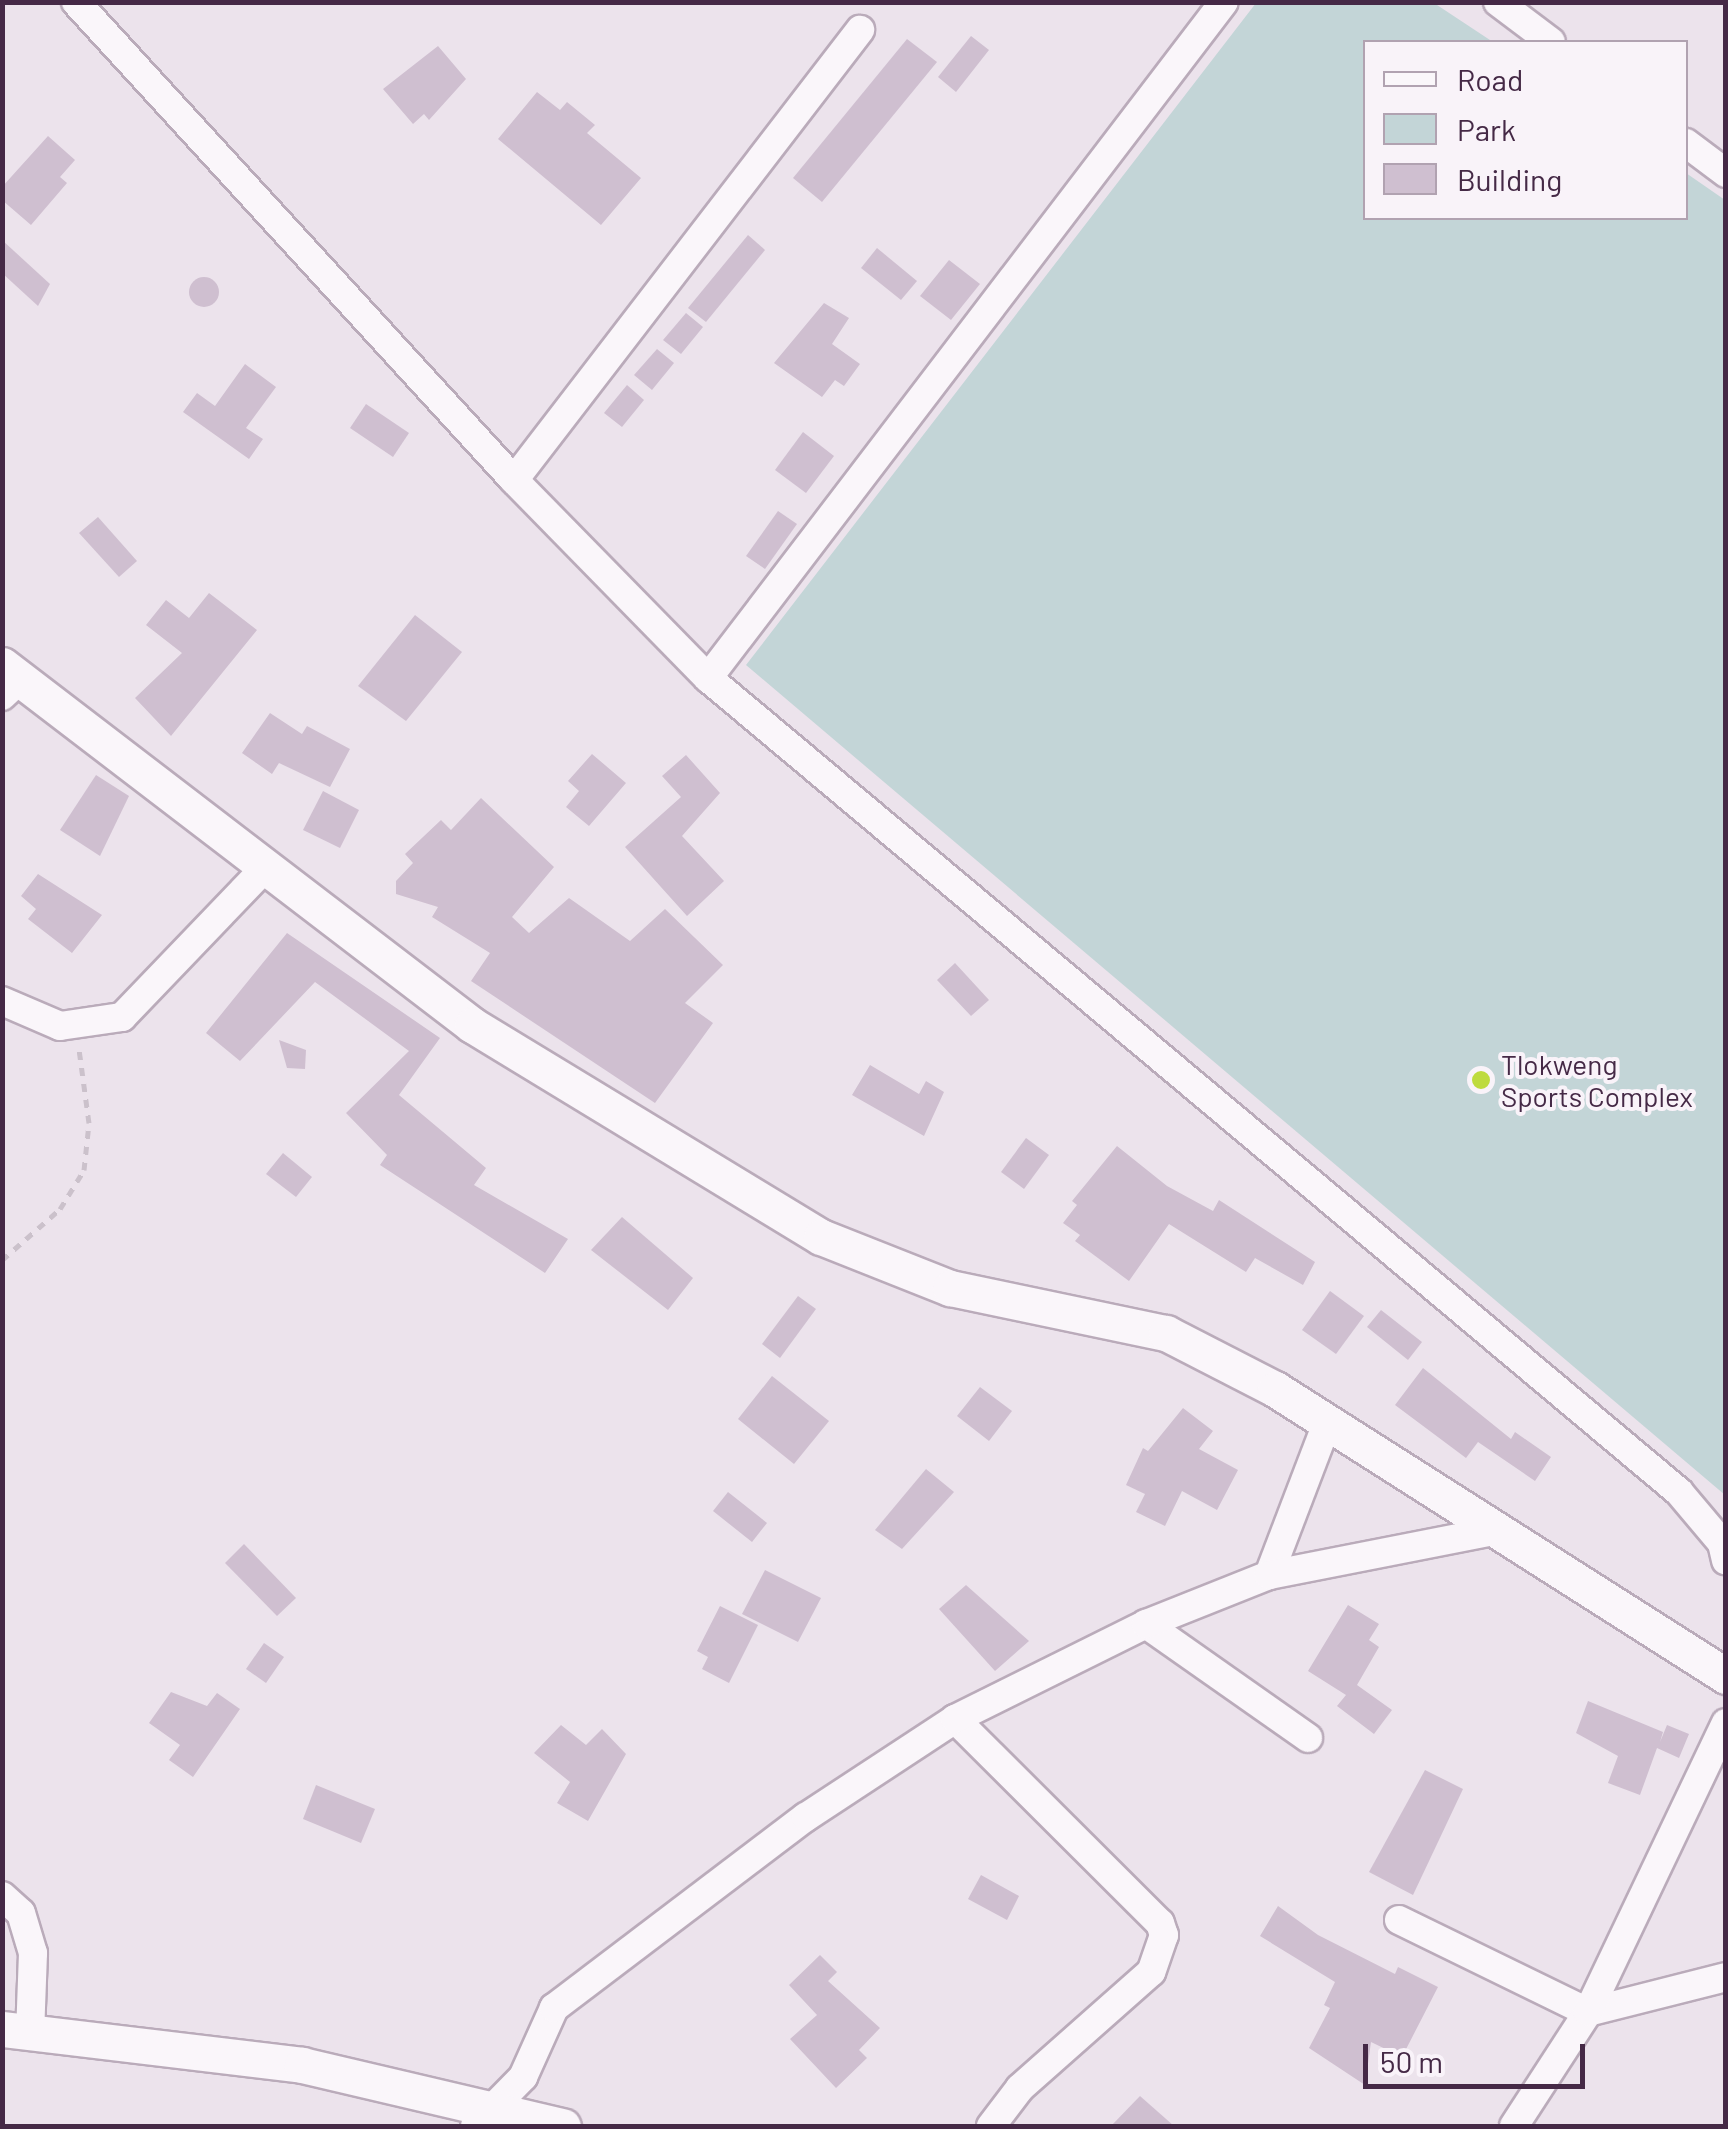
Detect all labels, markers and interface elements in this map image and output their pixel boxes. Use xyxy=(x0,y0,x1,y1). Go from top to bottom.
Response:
legend xyxy=(1363,40,1688,220)
text: Road xyxy=(1457,61,1523,97)
text: Park xyxy=(1457,111,1516,147)
text: Building xyxy=(1457,161,1562,197)
place label: Tlokweng Sports Complex xyxy=(1501,1047,1693,1113)
marker: Tlokweng Sports Complex xyxy=(1470,1069,1492,1091)
scale bar xyxy=(1368,2024,1590,2086)
text: 50 m xyxy=(1380,2043,1443,2079)

